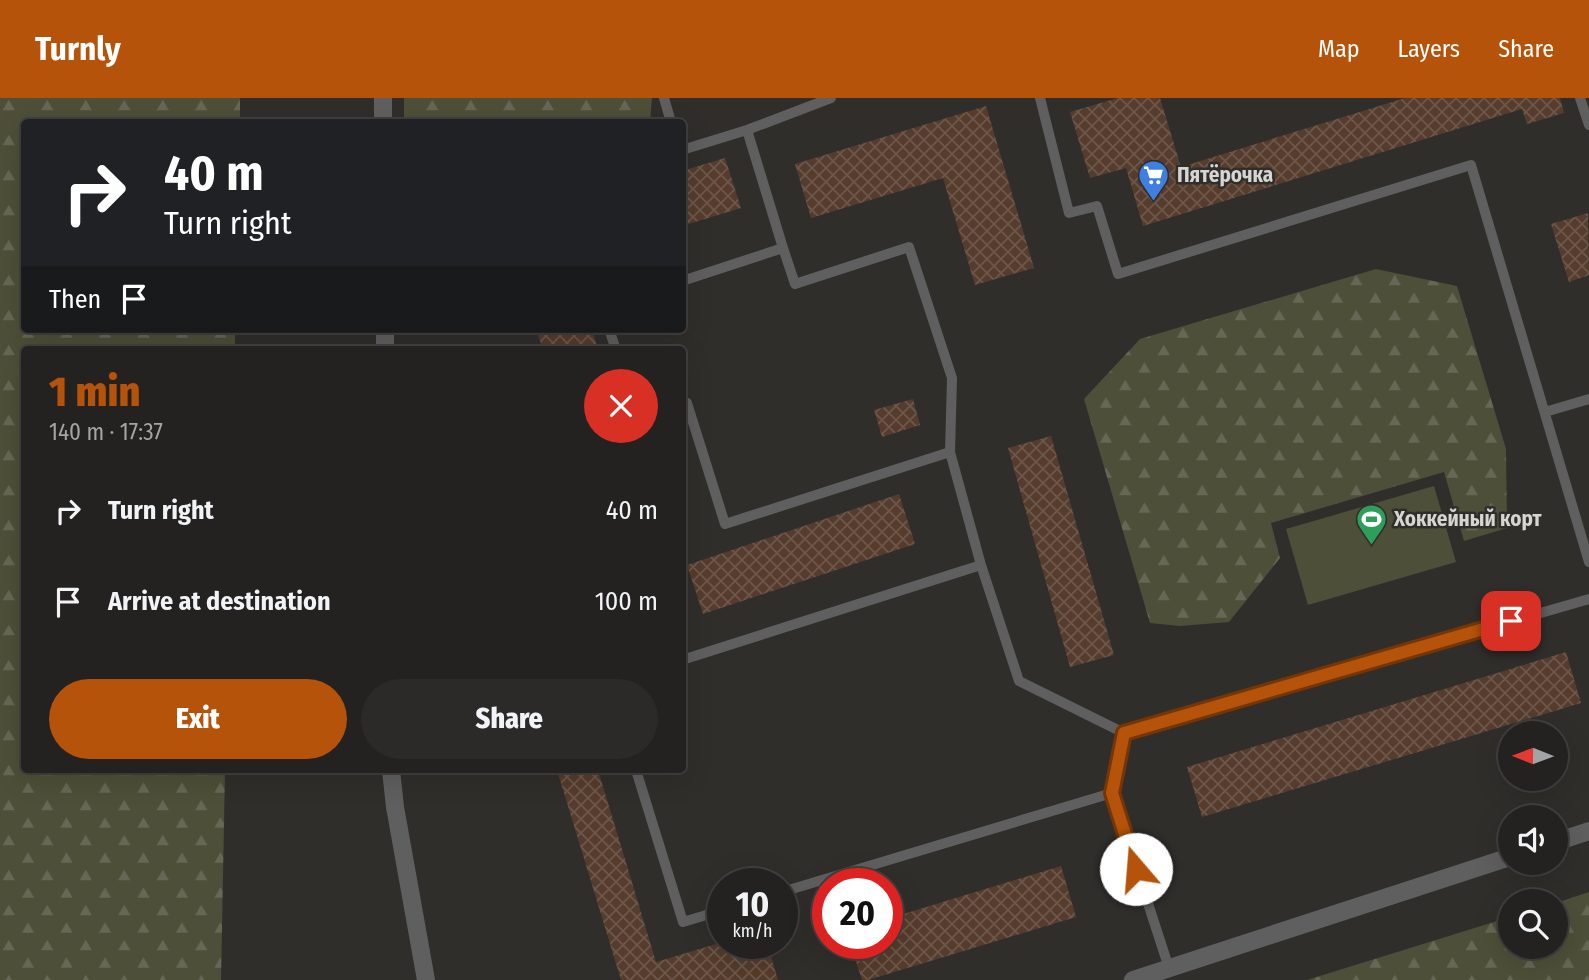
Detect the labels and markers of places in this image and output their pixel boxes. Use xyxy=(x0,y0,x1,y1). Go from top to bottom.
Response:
supermarket icon: Пятёрочка xyxy=(1137,158,1171,202)
place label: Пятёрочка xyxy=(1177,162,1273,188)
sports icon: Хоккейный корт xyxy=(1354,502,1388,546)
place label: Хоккейный корт xyxy=(1393,506,1542,532)
pin xyxy=(1481,591,1541,651)

